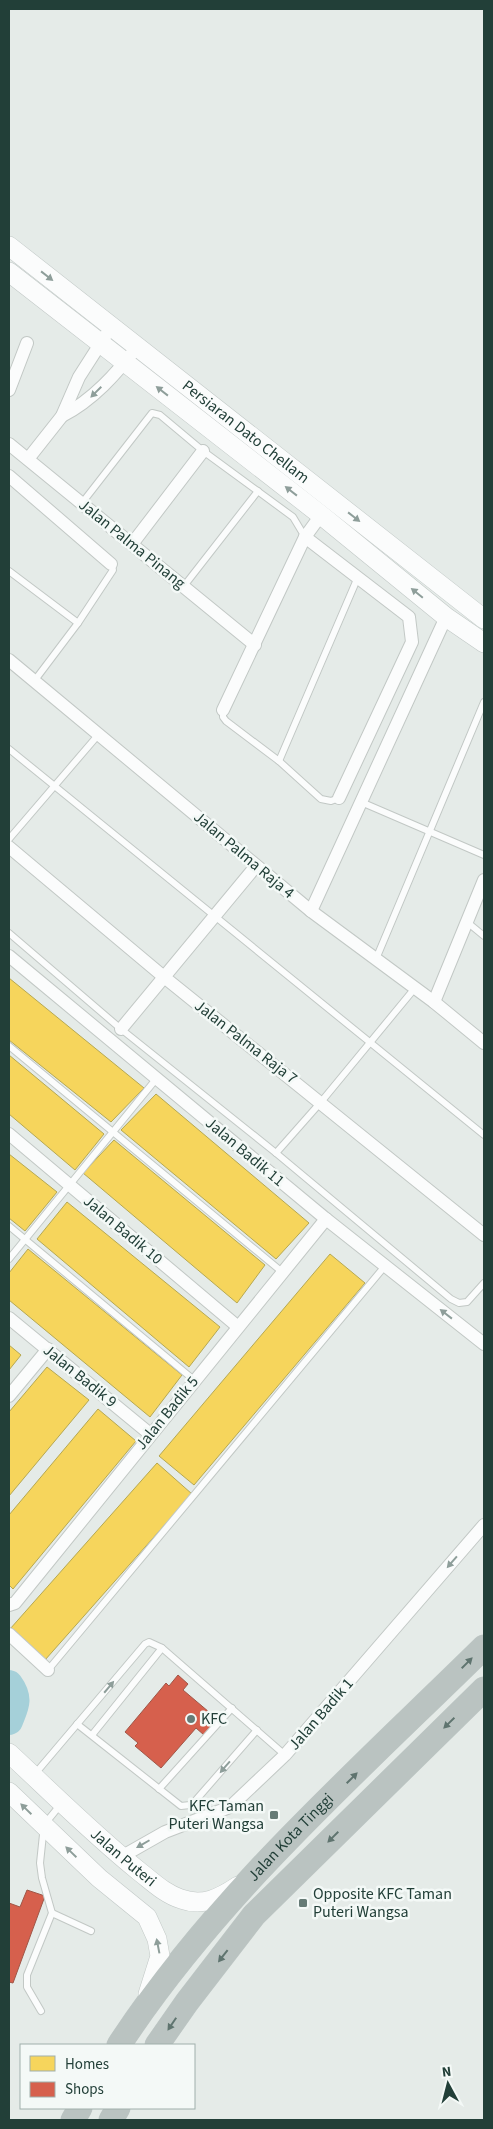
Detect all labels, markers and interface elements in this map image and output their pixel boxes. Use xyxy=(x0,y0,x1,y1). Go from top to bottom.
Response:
one-way arrow xyxy=(40,270,53,281)
street label: Persiaran Dato Chellam xyxy=(178,375,314,489)
one-way arrow xyxy=(90,386,102,398)
one-way arrow xyxy=(156,386,169,397)
one-way arrow xyxy=(284,486,297,496)
street label: Jalan Palma Pinang xyxy=(74,494,190,594)
one-way arrow xyxy=(348,512,361,523)
one-way arrow xyxy=(411,588,424,599)
street label: Jalan Palma Raja 4 xyxy=(189,806,299,904)
street label: Jalan Palma Raja 7 xyxy=(190,995,302,1089)
street label: Jalan Badik 11 xyxy=(201,1112,289,1192)
street label: Jalan Badik 10 xyxy=(79,1190,167,1270)
one-way arrow xyxy=(440,1309,453,1320)
street label: Jalan Badik 9 xyxy=(38,1339,122,1413)
street label: Jalan Badik 5 xyxy=(130,1371,204,1455)
one-way arrow xyxy=(447,1555,458,1568)
one-way arrow xyxy=(461,1658,473,1670)
street label: Jalan Badik 1 xyxy=(283,1673,359,1755)
one-way arrow xyxy=(103,1680,114,1693)
place label: KFC xyxy=(201,1708,227,1730)
marker: KFC xyxy=(185,1713,197,1725)
one-way arrow xyxy=(443,1717,455,1729)
one-way arrow xyxy=(220,1761,231,1773)
one-way arrow xyxy=(346,1772,358,1784)
street label: Jalan Kota Tinggi xyxy=(243,1788,339,1886)
place label: KFC Taman Puteri Wangsa xyxy=(168,1795,264,1835)
one-way arrow xyxy=(20,1803,32,1815)
marker: KFC Taman Puteri Wangsa xyxy=(268,1809,280,1821)
street label: Jalan Puteri xyxy=(85,1823,161,1892)
one-way arrow xyxy=(327,1831,339,1843)
one-way arrow xyxy=(136,1840,149,1849)
one-way arrow xyxy=(66,1846,78,1858)
place label: Opposite KFC Taman Puteri Wangsa xyxy=(313,1883,452,1923)
marker: Opposite KFC Taman Puteri Wangsa xyxy=(297,1897,309,1909)
one-way arrow xyxy=(154,1938,162,1954)
one-way arrow xyxy=(217,1949,228,1962)
one-way arrow xyxy=(167,2017,177,2031)
legend xyxy=(20,2044,195,2109)
text: Homes xyxy=(65,2054,109,2075)
north arrow xyxy=(423,2059,473,2109)
text: N xyxy=(441,2062,452,2083)
text: Shops xyxy=(65,2079,104,2100)

